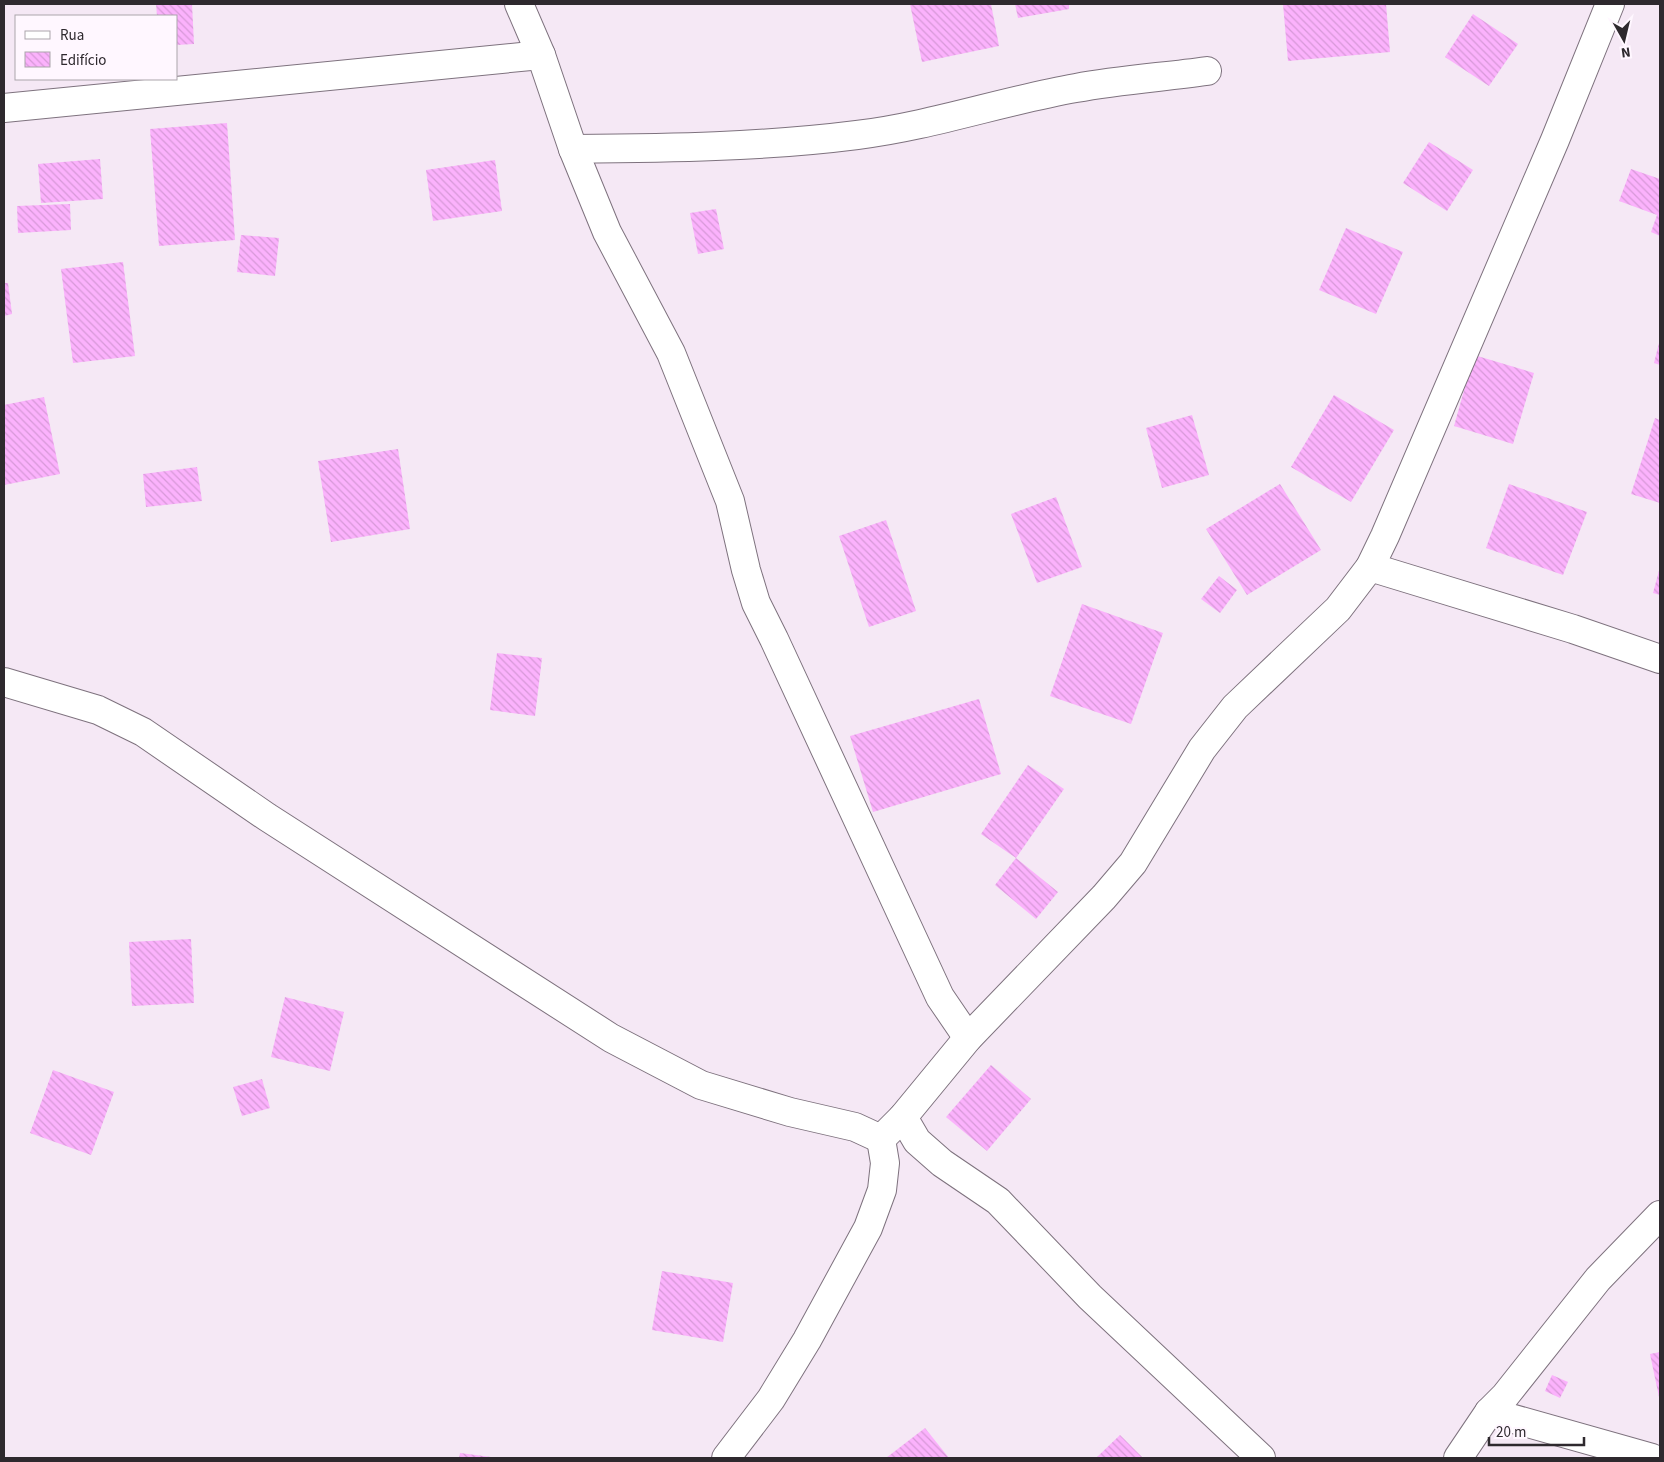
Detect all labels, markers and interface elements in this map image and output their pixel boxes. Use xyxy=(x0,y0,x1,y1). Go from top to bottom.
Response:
legend xyxy=(15,15,178,80)
north arrow xyxy=(1599,15,1649,65)
text: Rua xyxy=(60,25,84,46)
text: N xyxy=(1620,41,1632,62)
text: Edifício xyxy=(60,50,107,71)
scale bar xyxy=(1489,1414,1584,1446)
text: 20 m xyxy=(1496,1422,1526,1443)

